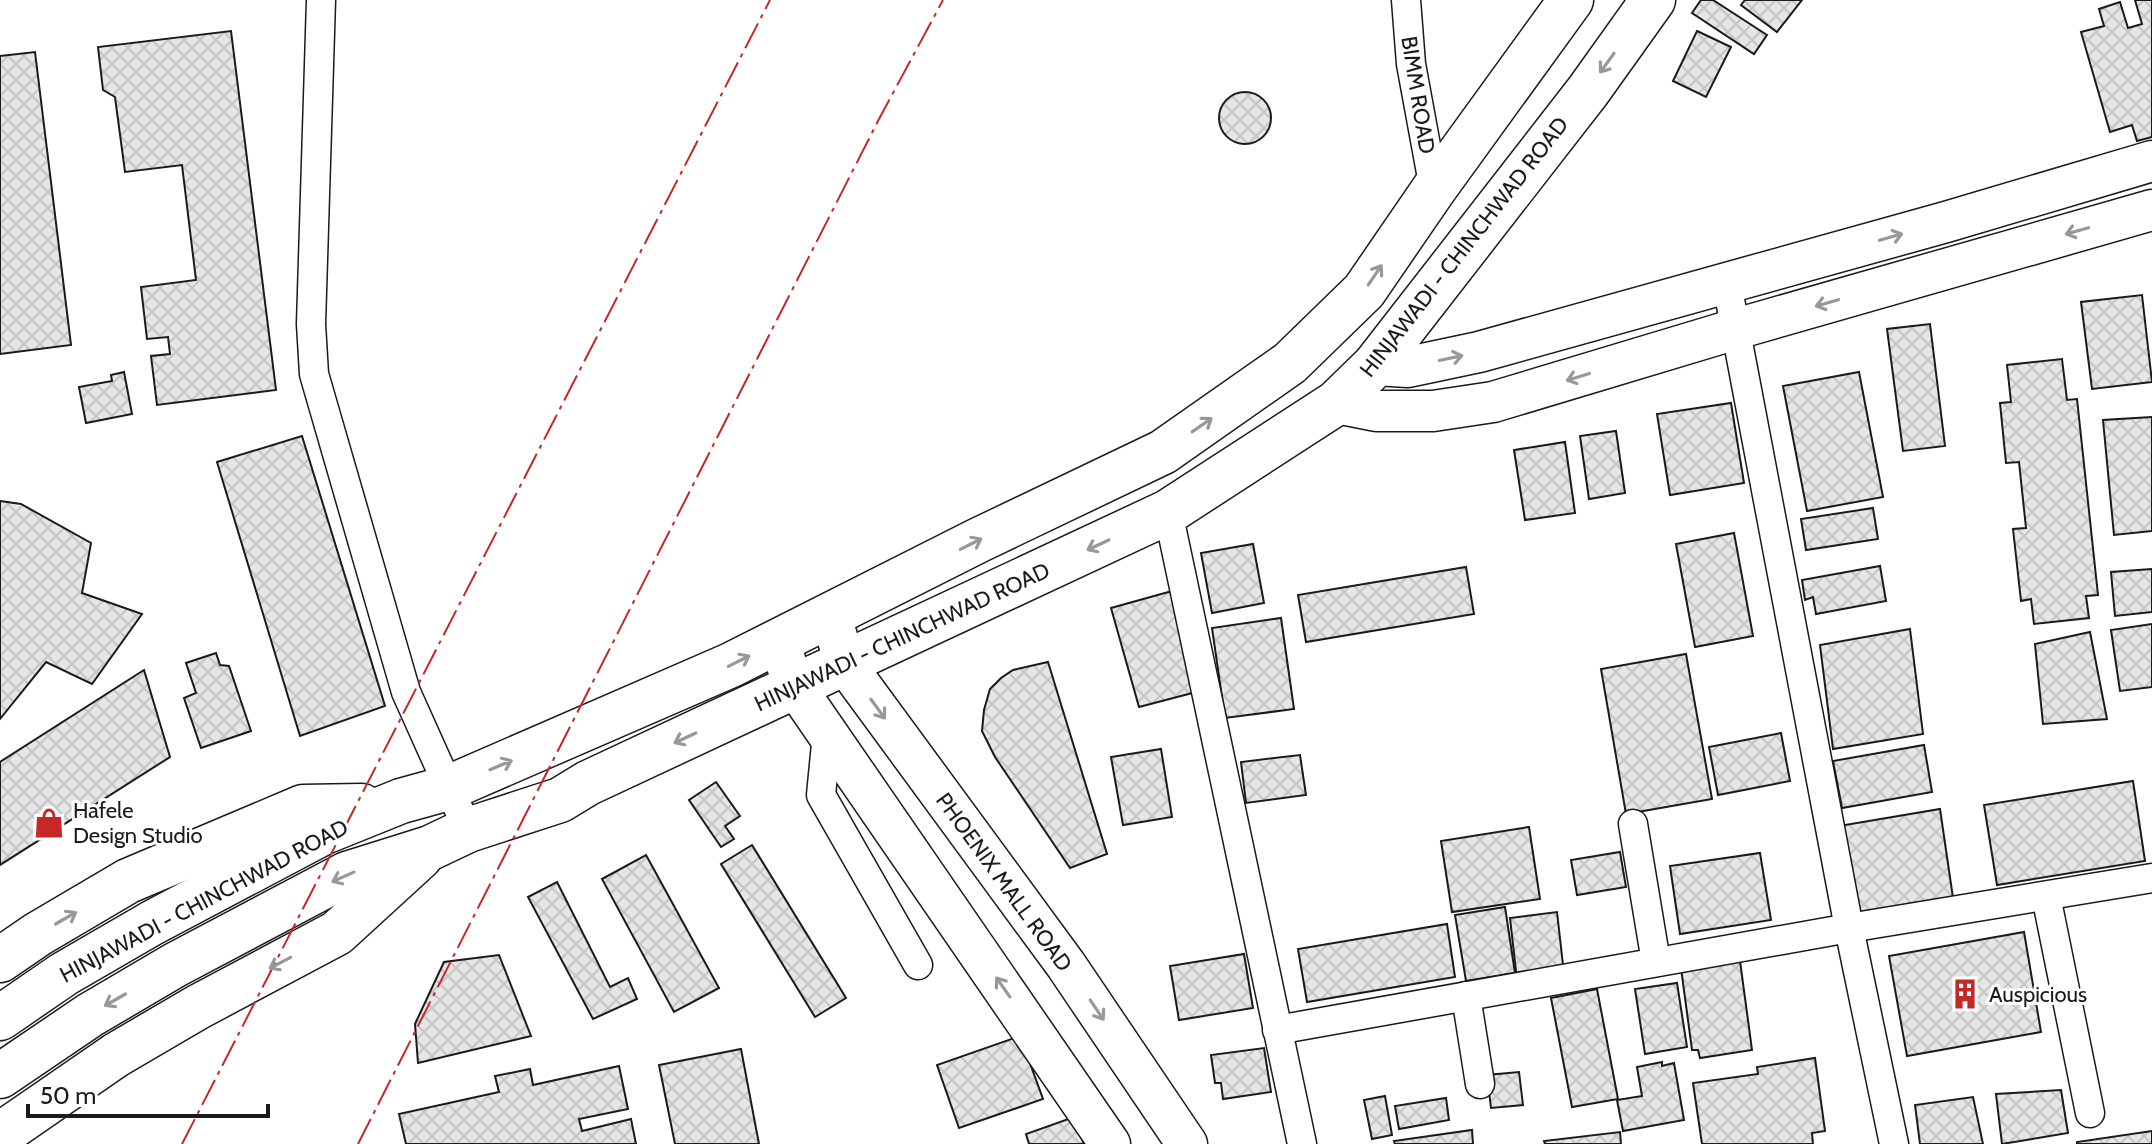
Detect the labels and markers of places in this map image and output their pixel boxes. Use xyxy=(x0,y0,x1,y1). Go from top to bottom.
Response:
place label: Hafele Design Studio xyxy=(73,797,203,849)
shop icon: Hafele Design Studio xyxy=(32,806,66,840)
building icon: Auspicious xyxy=(1948,977,1982,1011)
place label: Auspicious xyxy=(1989,981,2087,1008)

